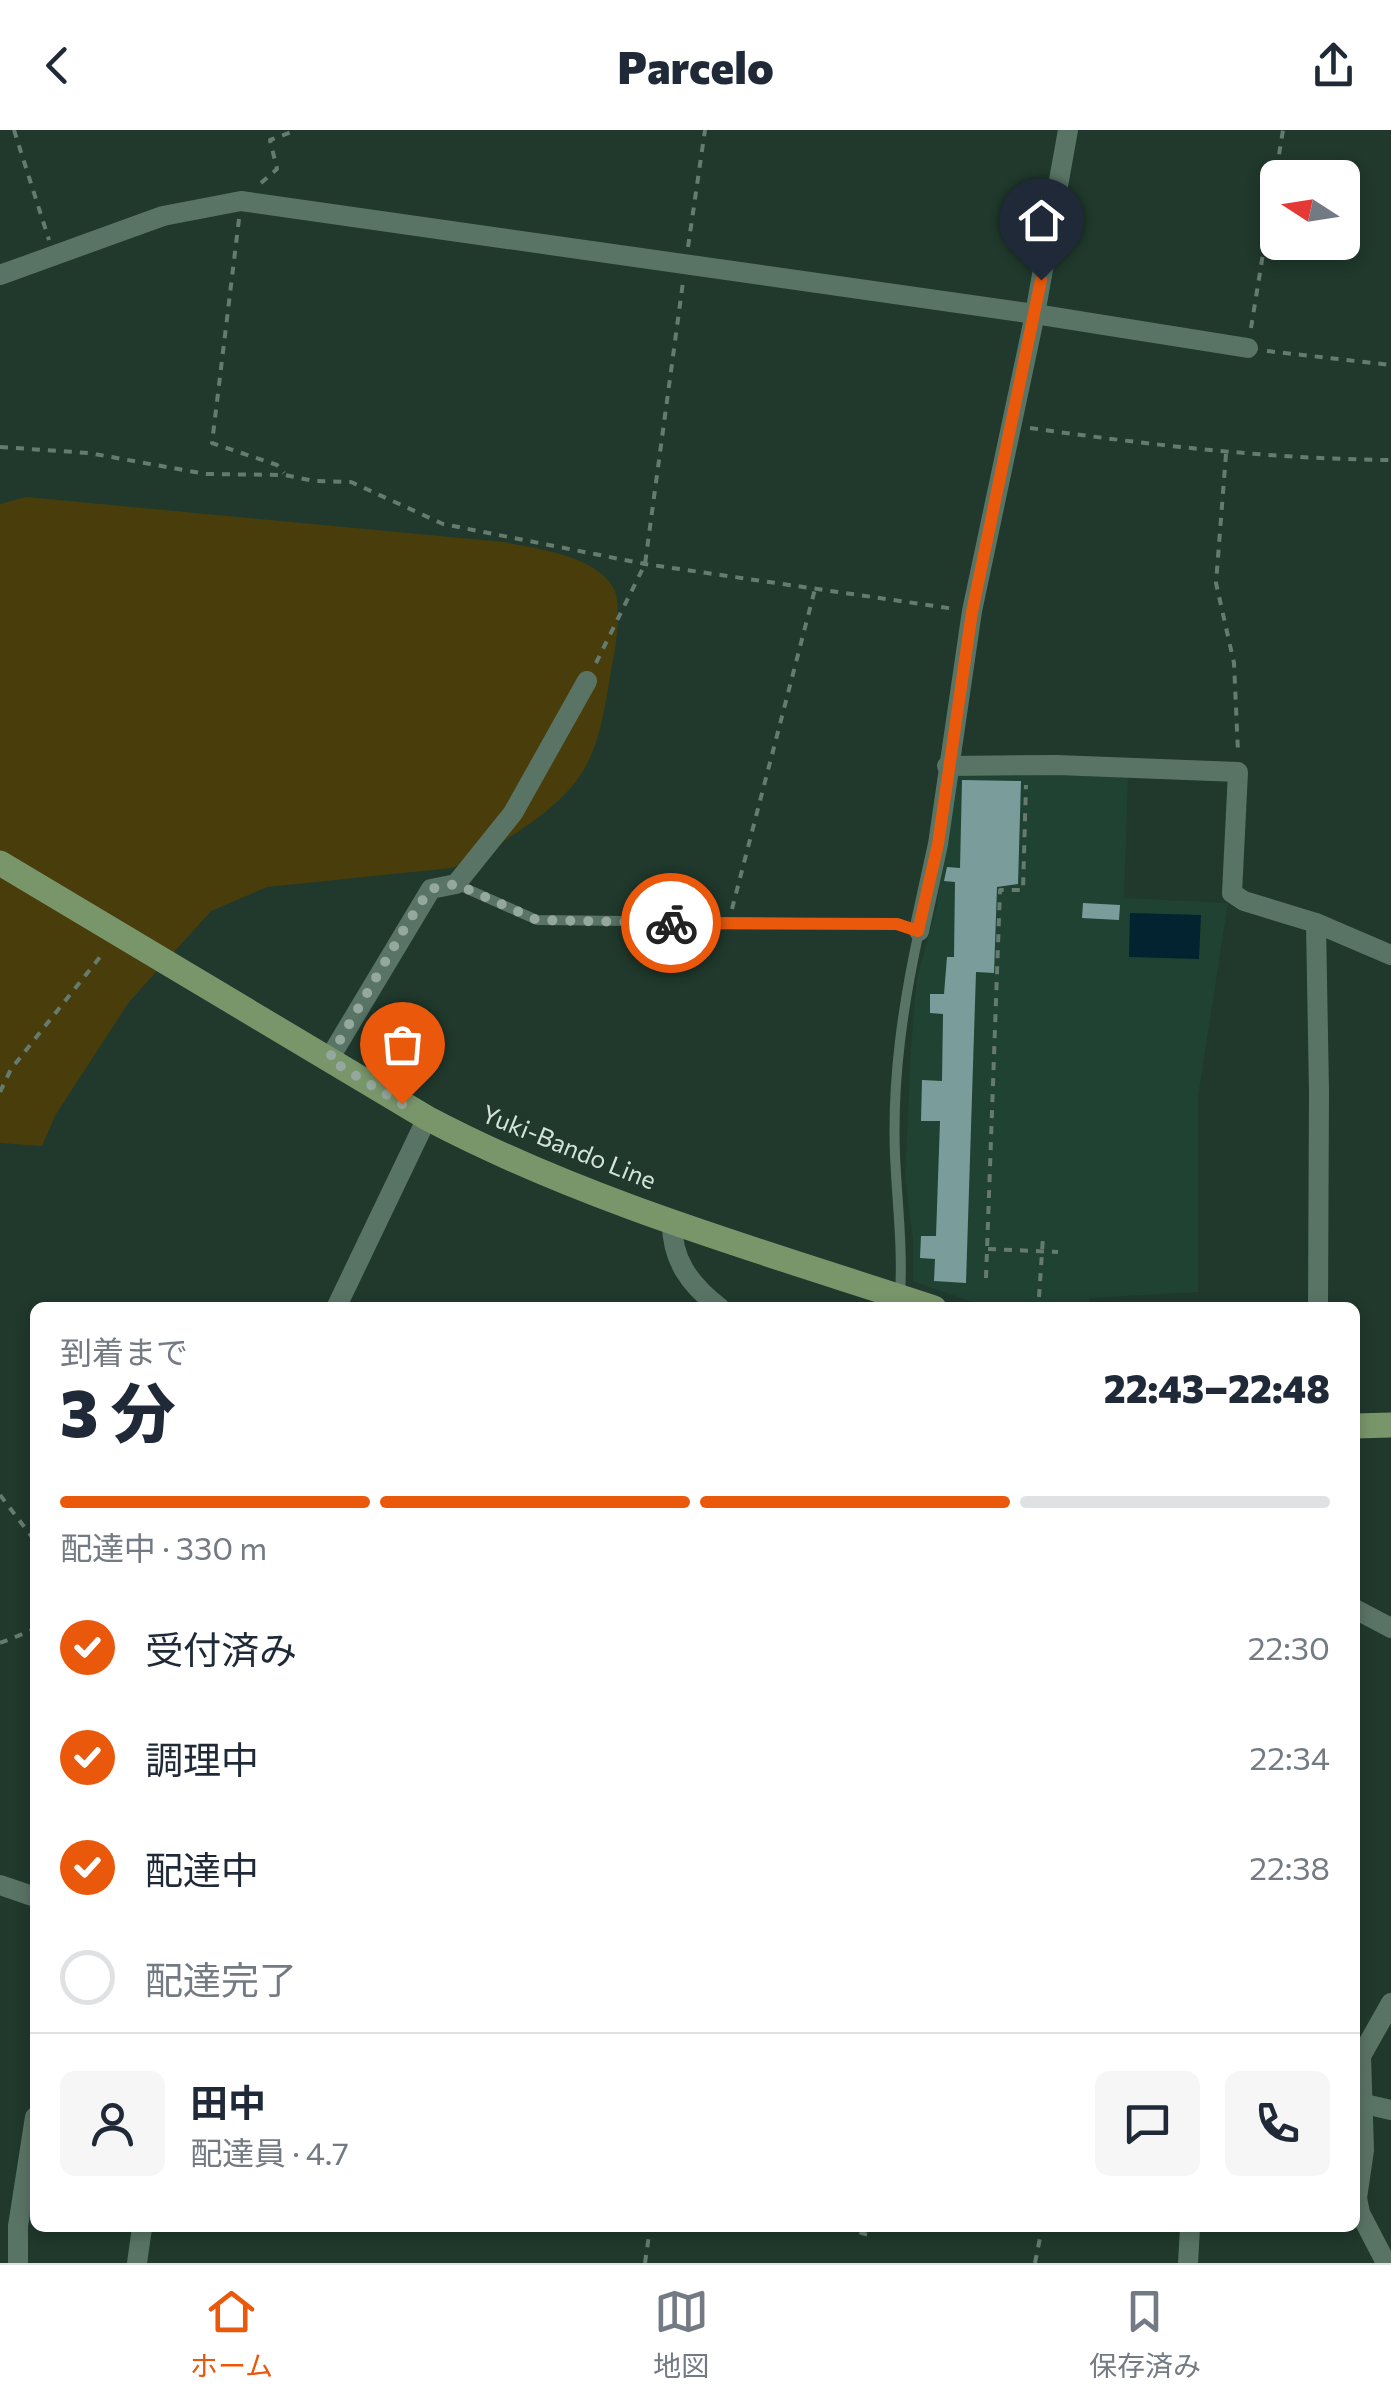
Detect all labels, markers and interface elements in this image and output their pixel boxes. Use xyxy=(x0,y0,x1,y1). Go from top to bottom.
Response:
icon: back xyxy=(30,38,85,93)
text: Parcelo xyxy=(617,38,774,93)
icon: share xyxy=(1306,38,1361,93)
north arrow xyxy=(1260,160,1360,260)
map controls xyxy=(1260,160,1360,260)
pin xyxy=(999,178,1084,281)
icon: home xyxy=(1014,193,1069,248)
courier xyxy=(621,873,721,973)
icon: bike xyxy=(644,896,699,951)
pin xyxy=(360,1002,445,1105)
icon: bag xyxy=(375,1017,430,1072)
street label: Yuki-Bando Line xyxy=(478,1097,661,1195)
text: 到着まで xyxy=(60,1331,188,1371)
text: 22:43–22:48 xyxy=(1104,1364,1330,1411)
text: 3 分 xyxy=(60,1371,176,1450)
text: 配達中 · 330 m xyxy=(60,1527,267,1567)
icon: check xyxy=(60,1620,115,1675)
text: 受付済み xyxy=(145,1625,297,1672)
text: 22:30 xyxy=(1248,1627,1330,1667)
icon: check xyxy=(60,1730,115,1785)
text: 調理中 xyxy=(145,1735,259,1782)
text: 22:34 xyxy=(1250,1737,1330,1777)
icon: check xyxy=(60,1840,115,1895)
text: 配達中 xyxy=(145,1845,259,1892)
text: 22:38 xyxy=(1249,1847,1330,1887)
text: 配達完了 xyxy=(145,1955,297,2002)
button: person xyxy=(60,2071,165,2176)
button: chat xyxy=(1095,2071,1200,2176)
button: phone xyxy=(1225,2071,1330,2176)
text: 田中 xyxy=(190,2078,266,2125)
text: 配達員 · 4.7 xyxy=(190,2132,349,2172)
tab: ホーム xyxy=(190,2284,273,2384)
tab: 地図 xyxy=(653,2284,709,2384)
tab: 保存済み xyxy=(1089,2284,1201,2384)

